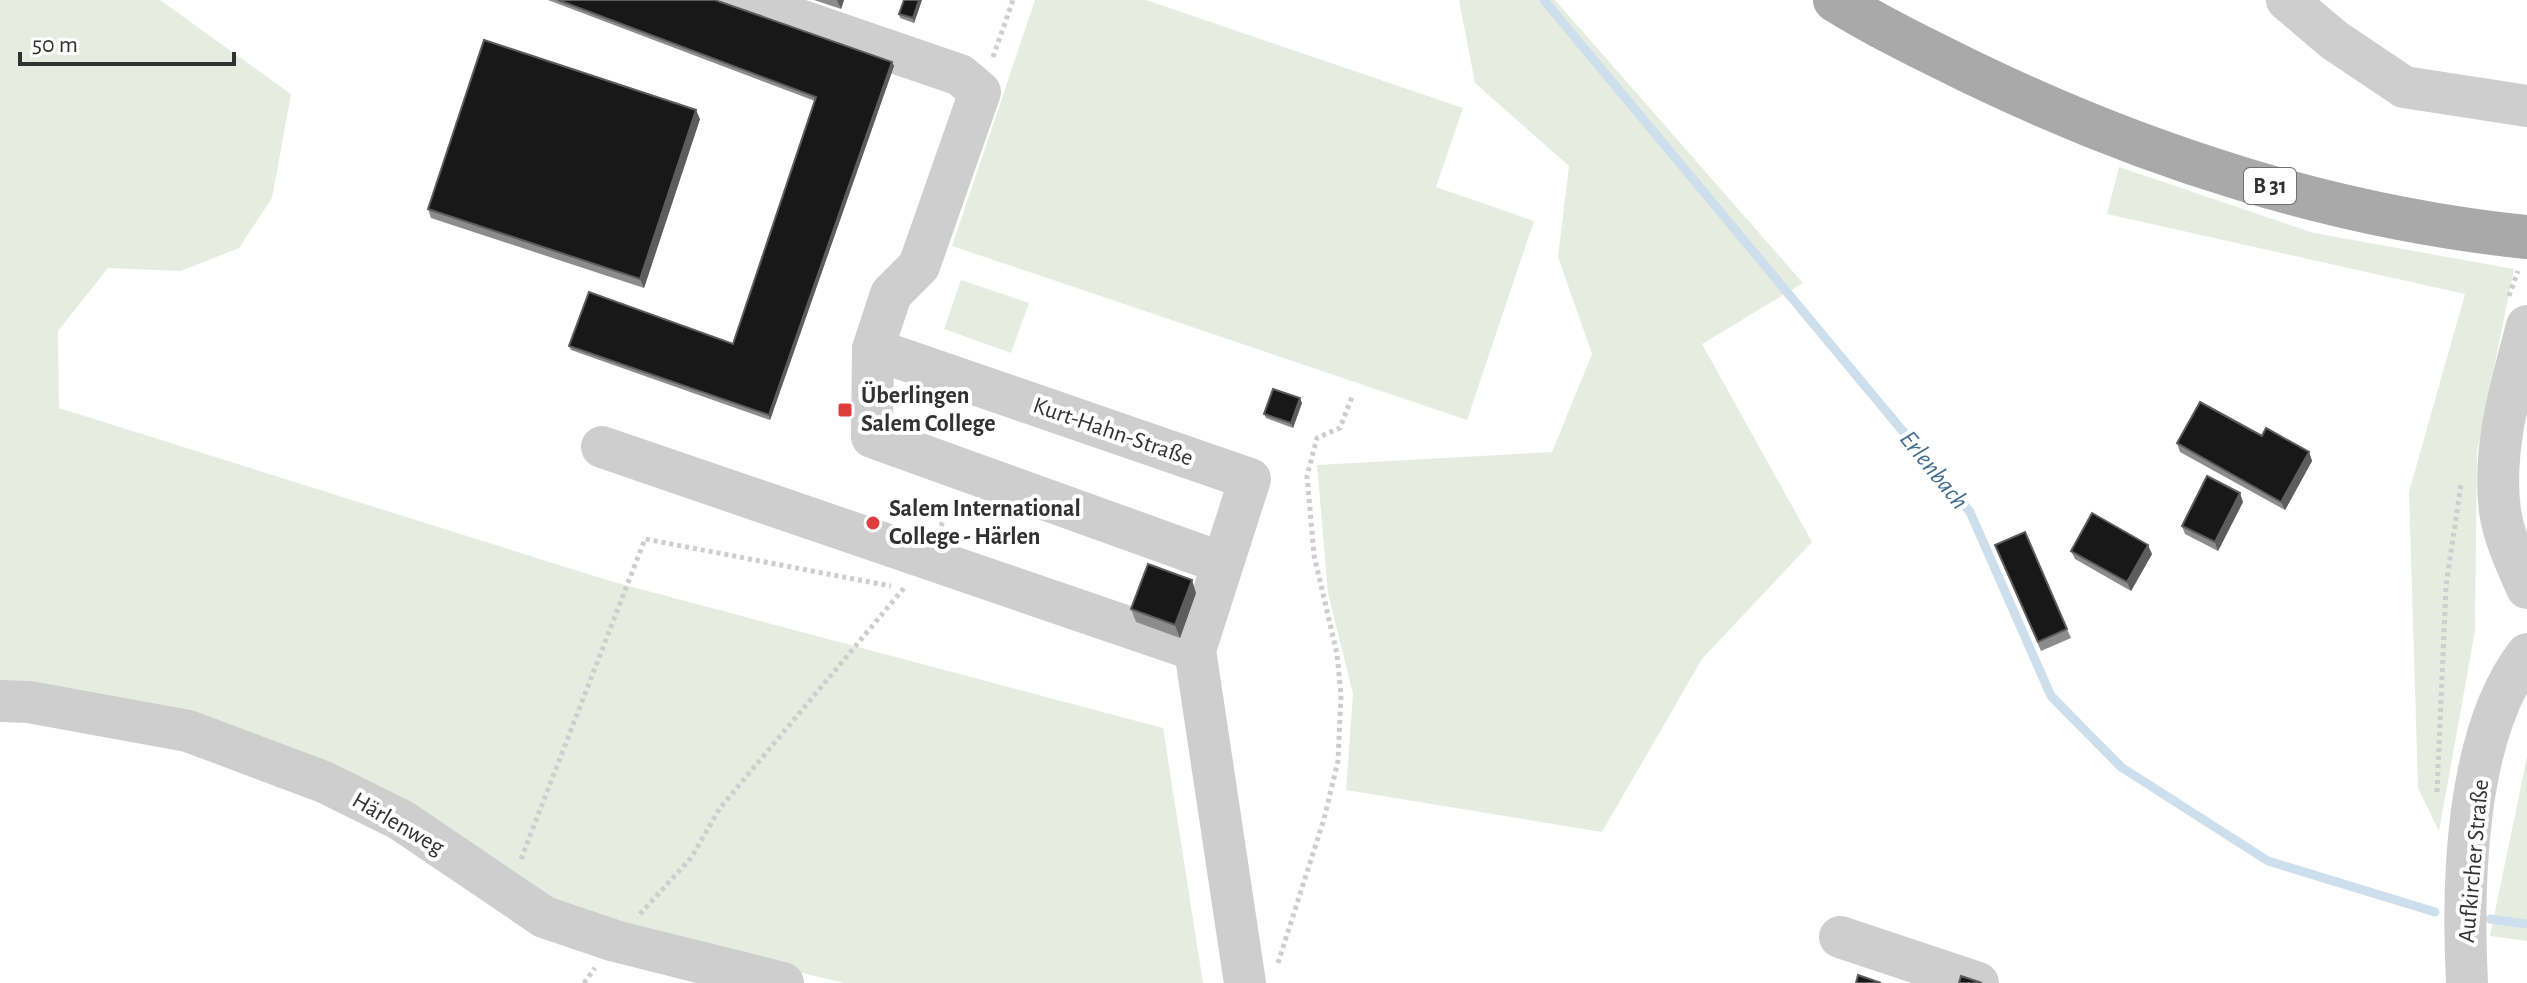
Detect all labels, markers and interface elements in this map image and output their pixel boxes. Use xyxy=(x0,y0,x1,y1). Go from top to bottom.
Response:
scale bar xyxy=(20,16,234,66)
text: 50 m xyxy=(32,33,78,57)
road number: B 31 xyxy=(2244,168,2296,204)
place label: Überlingen Salem College xyxy=(861,381,996,436)
street label: Kurt-Hahn-Straße xyxy=(1030,393,1196,471)
marker: Überlingen Salem College xyxy=(836,401,854,419)
water label: Erlenbach xyxy=(1895,426,1973,514)
place label: Salem International College - Härlen xyxy=(889,497,1081,549)
marker: Salem International College - Härlen xyxy=(864,514,882,532)
street label: Aufkircher Straße xyxy=(2455,778,2493,944)
street label: Härlenweg xyxy=(348,788,448,860)

